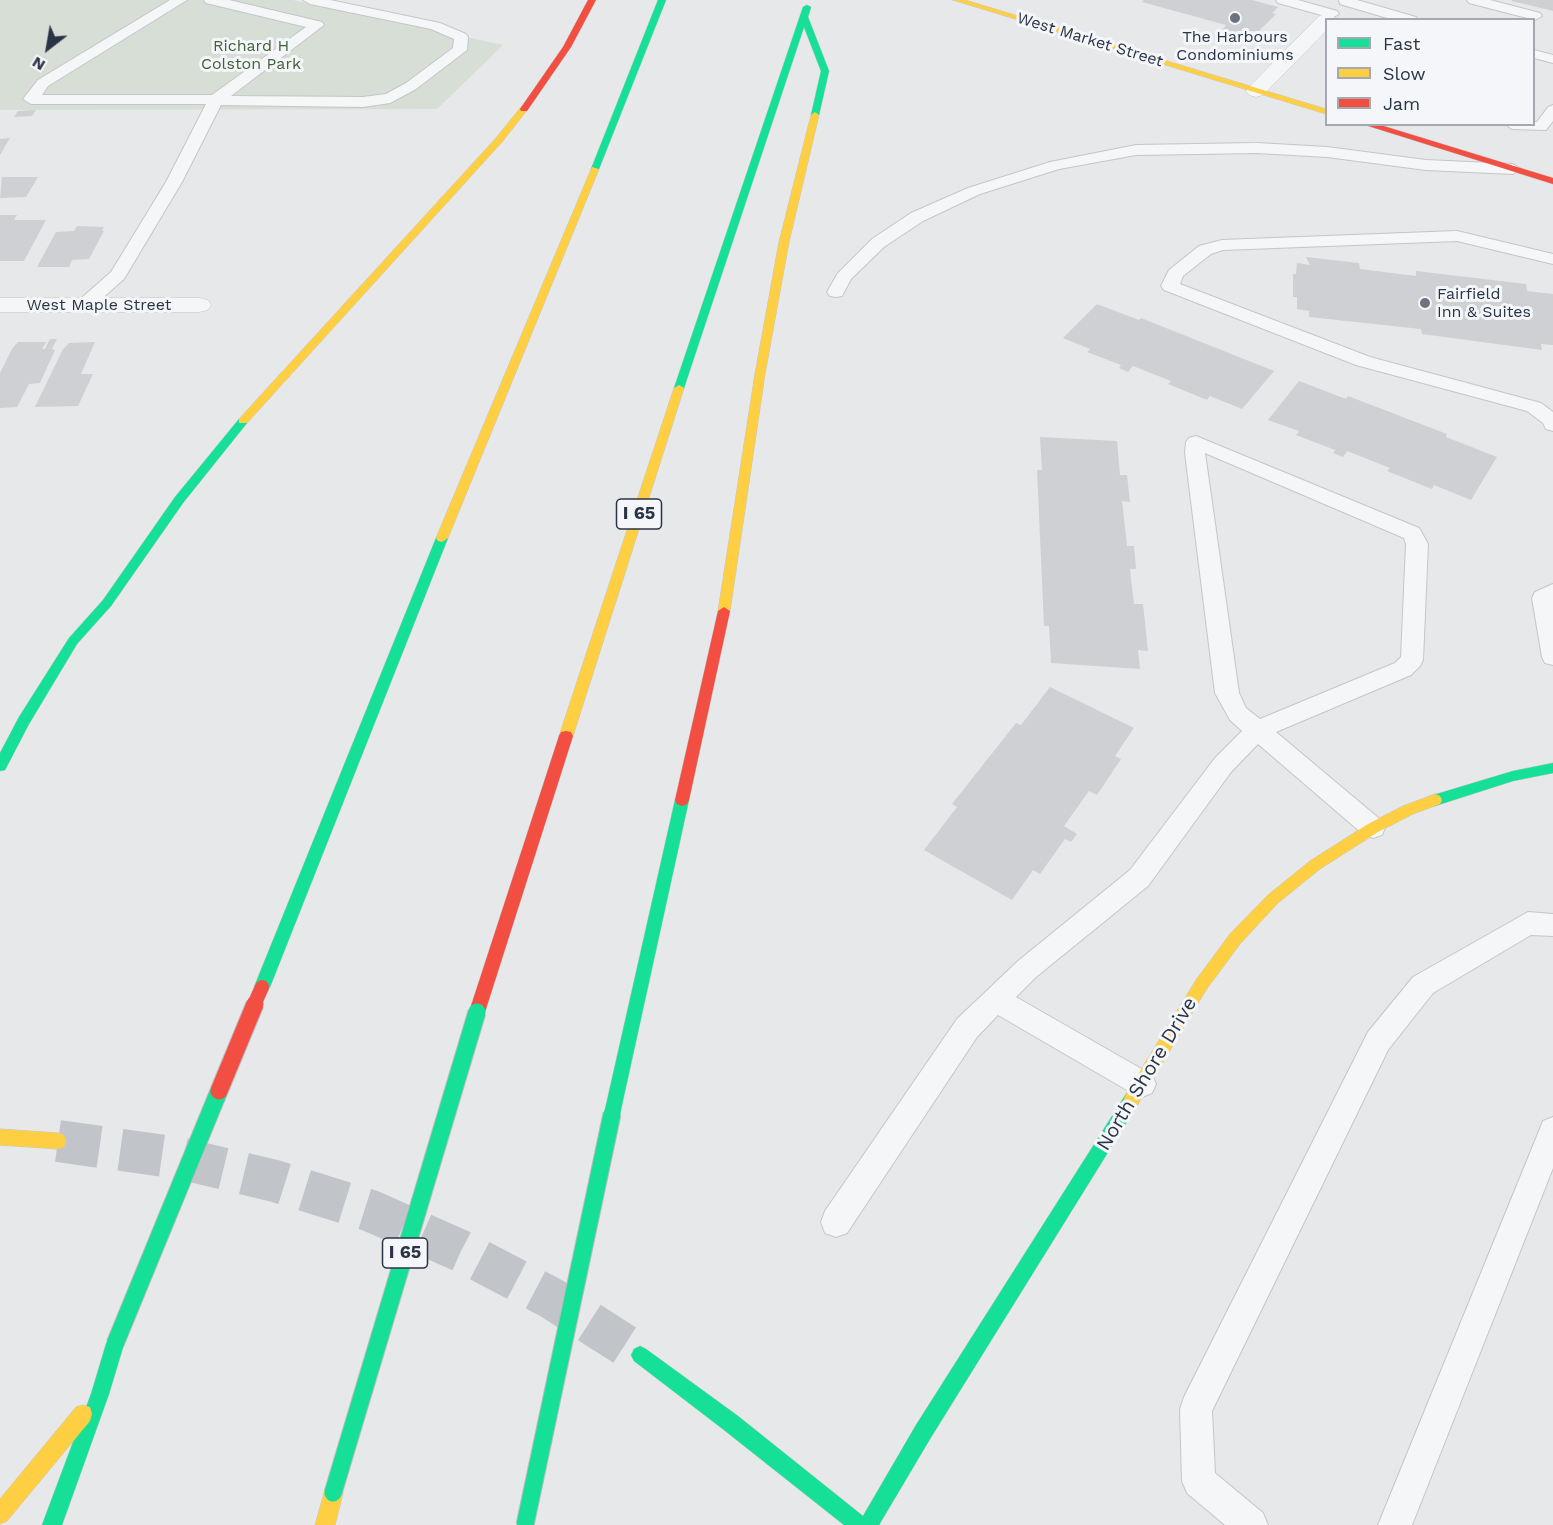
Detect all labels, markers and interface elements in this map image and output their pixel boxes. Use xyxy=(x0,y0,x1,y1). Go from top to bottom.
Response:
street label: West Market Street xyxy=(1015,9,1165,71)
marker: The Harbours Condominiums xyxy=(1228,11,1242,25)
north arrow xyxy=(18,18,78,78)
legend xyxy=(1325,18,1535,126)
place label: The Harbours Condominiums xyxy=(1176,27,1294,65)
text: Fast xyxy=(1383,33,1420,54)
park label: Richard H Colston Park xyxy=(201,36,301,74)
text: N xyxy=(29,53,48,75)
text: Slow xyxy=(1383,63,1426,84)
text: Jam xyxy=(1383,93,1420,114)
place label: Fairfield Inn & Suites xyxy=(1437,284,1531,322)
street label: West Maple Street xyxy=(26,295,172,315)
marker: Fairfield Inn & Suites xyxy=(1418,296,1432,310)
road number: I 65 xyxy=(616,499,662,529)
street label: North Shore Drive xyxy=(1092,993,1202,1155)
road number: I 65 xyxy=(382,1238,428,1268)

